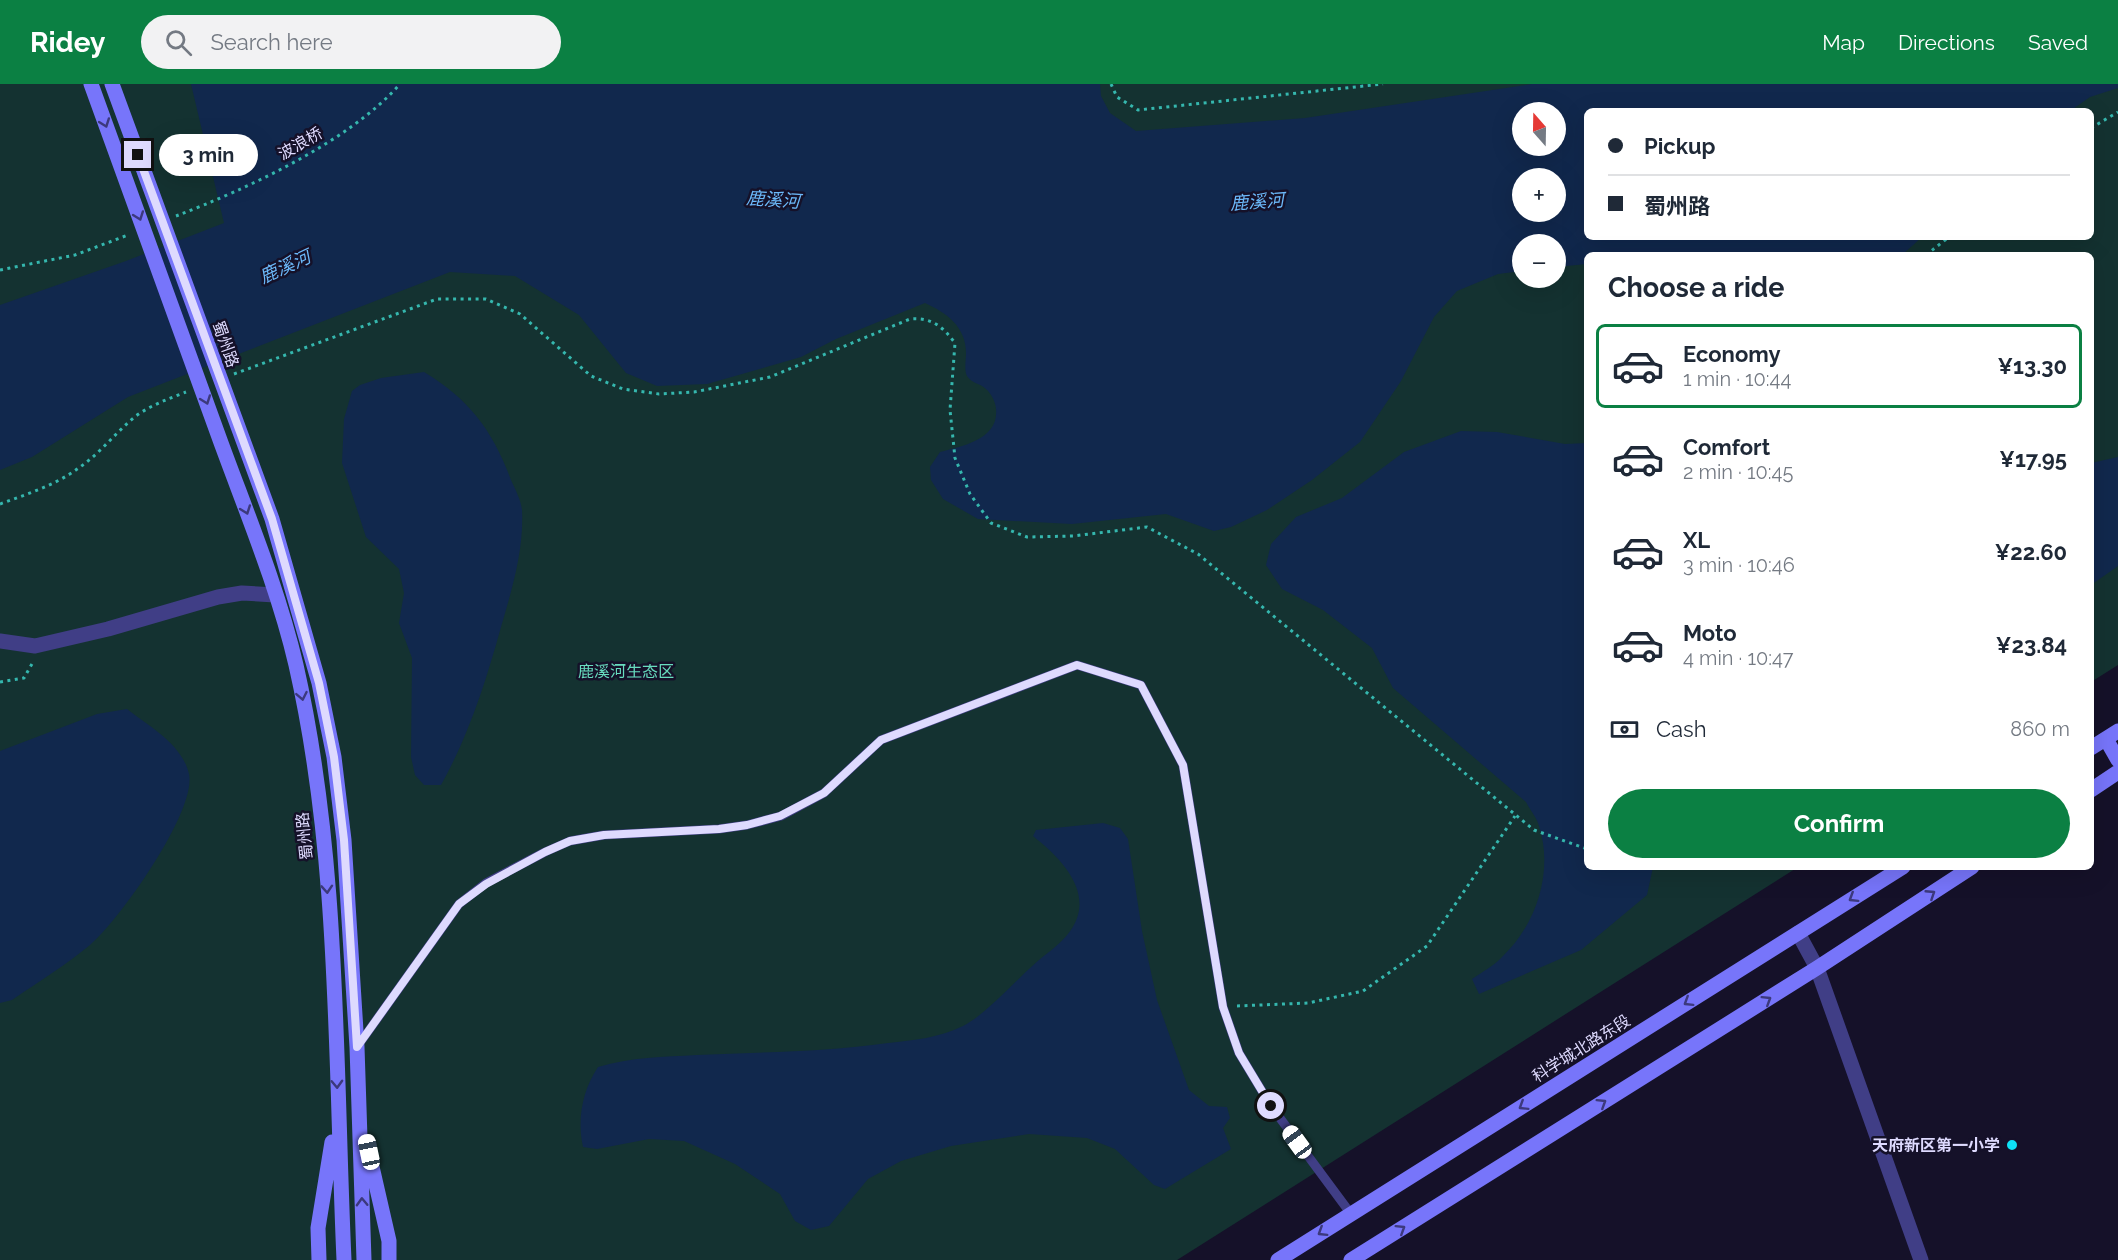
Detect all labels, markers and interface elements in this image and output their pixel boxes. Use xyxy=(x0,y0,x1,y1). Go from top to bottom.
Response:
search box xyxy=(141,15,561,69)
text: Ridey xyxy=(30,26,105,59)
icon: search xyxy=(162,26,195,59)
text: Search here xyxy=(210,29,333,55)
text: Map xyxy=(1822,30,1865,55)
text: Directions xyxy=(1898,30,1995,55)
text: Saved xyxy=(2028,30,2088,55)
north arrow xyxy=(1512,102,1566,156)
map controls xyxy=(1512,102,1566,288)
one-way arrow xyxy=(98,117,111,128)
street label: 波浪桥 xyxy=(275,123,326,164)
text: Pickup xyxy=(1644,133,1716,159)
callout: 3 min xyxy=(159,134,258,176)
route end xyxy=(124,141,151,168)
text: 3 min xyxy=(183,143,234,167)
button: + xyxy=(1512,168,1566,222)
water label: 鹿溪河 xyxy=(745,187,804,212)
water label: 鹿溪河 xyxy=(1229,189,1288,214)
text: 蜀州路 xyxy=(1644,193,1710,219)
one-way arrow xyxy=(132,210,145,221)
button: − xyxy=(1512,234,1566,288)
water label: 鹿溪河 xyxy=(256,244,316,287)
text: Choose a ride xyxy=(1608,272,1784,303)
street label: 蜀州路 xyxy=(208,318,243,370)
icon: car xyxy=(1611,339,1665,393)
text: Economy xyxy=(1683,341,1781,367)
text: ¥13.30 xyxy=(1997,353,2067,379)
text: 1 min · 10:44 xyxy=(1683,367,1791,391)
one-way arrow xyxy=(198,394,211,405)
icon: car xyxy=(1611,432,1665,486)
text: Comfort xyxy=(1683,434,1770,460)
text: ¥17.95 xyxy=(1999,446,2067,472)
text: 2 min · 10:45 xyxy=(1683,460,1793,484)
one-way arrow xyxy=(239,503,251,514)
icon: car xyxy=(1611,525,1665,579)
text: XL xyxy=(1683,527,1710,553)
text: ¥22.60 xyxy=(1995,539,2067,565)
text: 3 min · 10:46 xyxy=(1683,553,1795,577)
icon: car xyxy=(1611,618,1665,672)
text: Moto xyxy=(1683,620,1737,646)
text: ¥23.84 xyxy=(1996,632,2067,658)
text: 4 min · 10:47 xyxy=(1683,646,1793,670)
park label: 鹿溪河生态区 xyxy=(578,662,674,681)
one-way arrow xyxy=(295,691,308,701)
icon: cash xyxy=(1608,713,1641,746)
text: Cash xyxy=(1656,716,1707,742)
text: 860 m xyxy=(2010,717,2070,741)
button: Confirm xyxy=(1608,789,2070,858)
street label: 蜀州路 xyxy=(293,811,316,861)
one-way arrow xyxy=(320,885,333,894)
one-way arrow xyxy=(1924,890,1935,901)
one-way arrow xyxy=(1849,891,1859,903)
one-way arrow xyxy=(1684,994,1694,1006)
one-way arrow xyxy=(1761,995,1771,1007)
street label: 科学城北路东段 xyxy=(1529,1011,1634,1086)
one-way arrow xyxy=(330,1080,343,1089)
route start xyxy=(1257,1092,1284,1119)
one-way arrow xyxy=(1519,1098,1529,1110)
one-way arrow xyxy=(1596,1099,1606,1111)
car xyxy=(1279,1122,1315,1162)
car xyxy=(356,1133,382,1171)
place label: 天府新区第一小学 xyxy=(1872,1136,2000,1155)
marker: 天府新区第一小学 xyxy=(2005,1138,2019,1152)
one-way arrow xyxy=(356,1197,369,1206)
one-way arrow xyxy=(1318,1225,1329,1236)
one-way arrow xyxy=(1394,1225,1405,1236)

